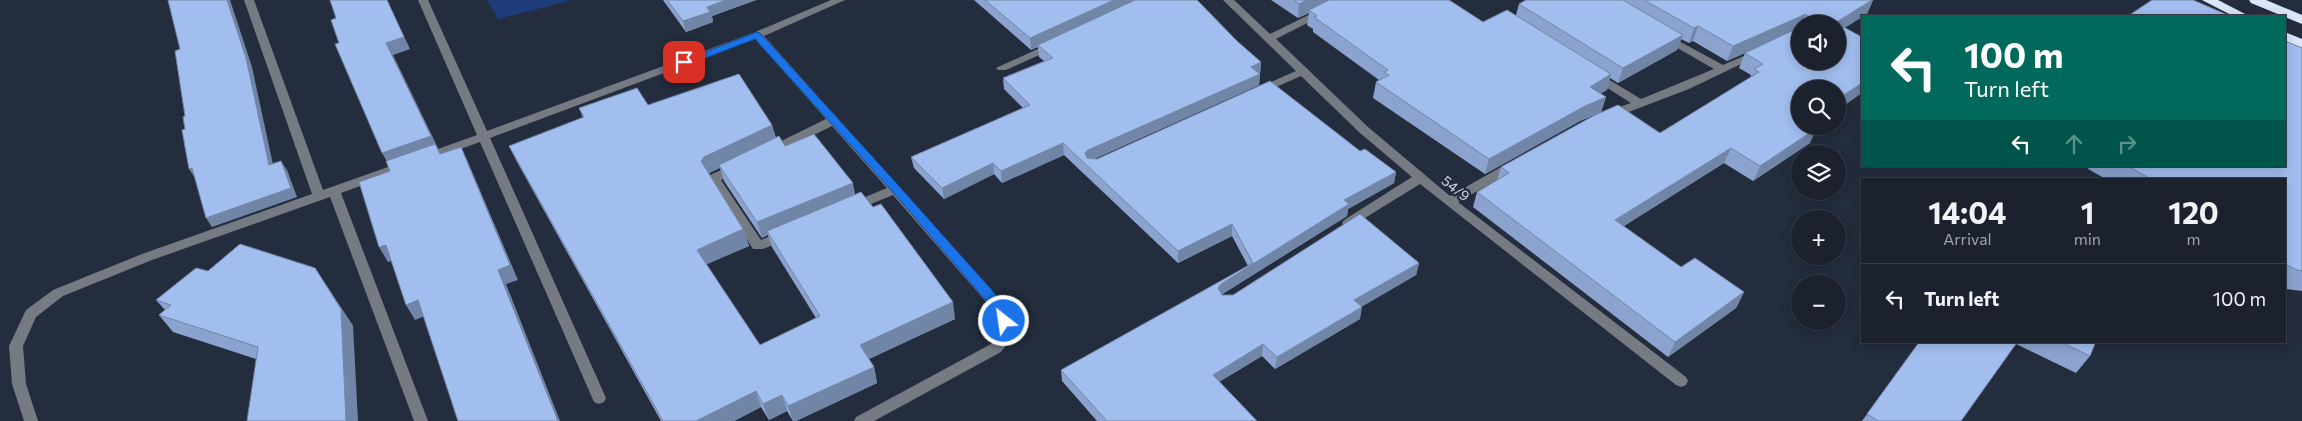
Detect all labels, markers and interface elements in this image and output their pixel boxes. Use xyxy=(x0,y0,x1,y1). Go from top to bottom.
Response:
map controls xyxy=(1791,15,1846,330)
button: sound xyxy=(1791,15,1846,70)
text: 100 m xyxy=(1964,32,2064,75)
icon: left xyxy=(1881,35,1946,100)
pin xyxy=(663,41,705,83)
icon: arrive xyxy=(670,48,698,76)
text: Turn left xyxy=(1964,75,2049,102)
button: search xyxy=(1791,80,1846,135)
icon: left xyxy=(2007,130,2035,158)
icon: ahead xyxy=(2060,130,2088,158)
icon: right xyxy=(2113,130,2141,158)
button: layers xyxy=(1791,145,1846,200)
street label: 54/9 xyxy=(1439,172,1473,204)
text: 14:04 xyxy=(1928,193,2007,230)
text: 1 xyxy=(2081,193,2094,230)
text: 120 xyxy=(2168,193,2219,230)
button: + xyxy=(1791,210,1846,265)
text: Arrival xyxy=(1943,229,1992,248)
text: min xyxy=(2074,229,2101,248)
text: m xyxy=(2187,229,2201,248)
button: − xyxy=(1791,275,1846,330)
icon: left xyxy=(1881,285,1909,313)
text: Turn left xyxy=(1924,287,1999,310)
text: 100 m xyxy=(2213,287,2266,310)
position arrow xyxy=(977,294,1029,346)

